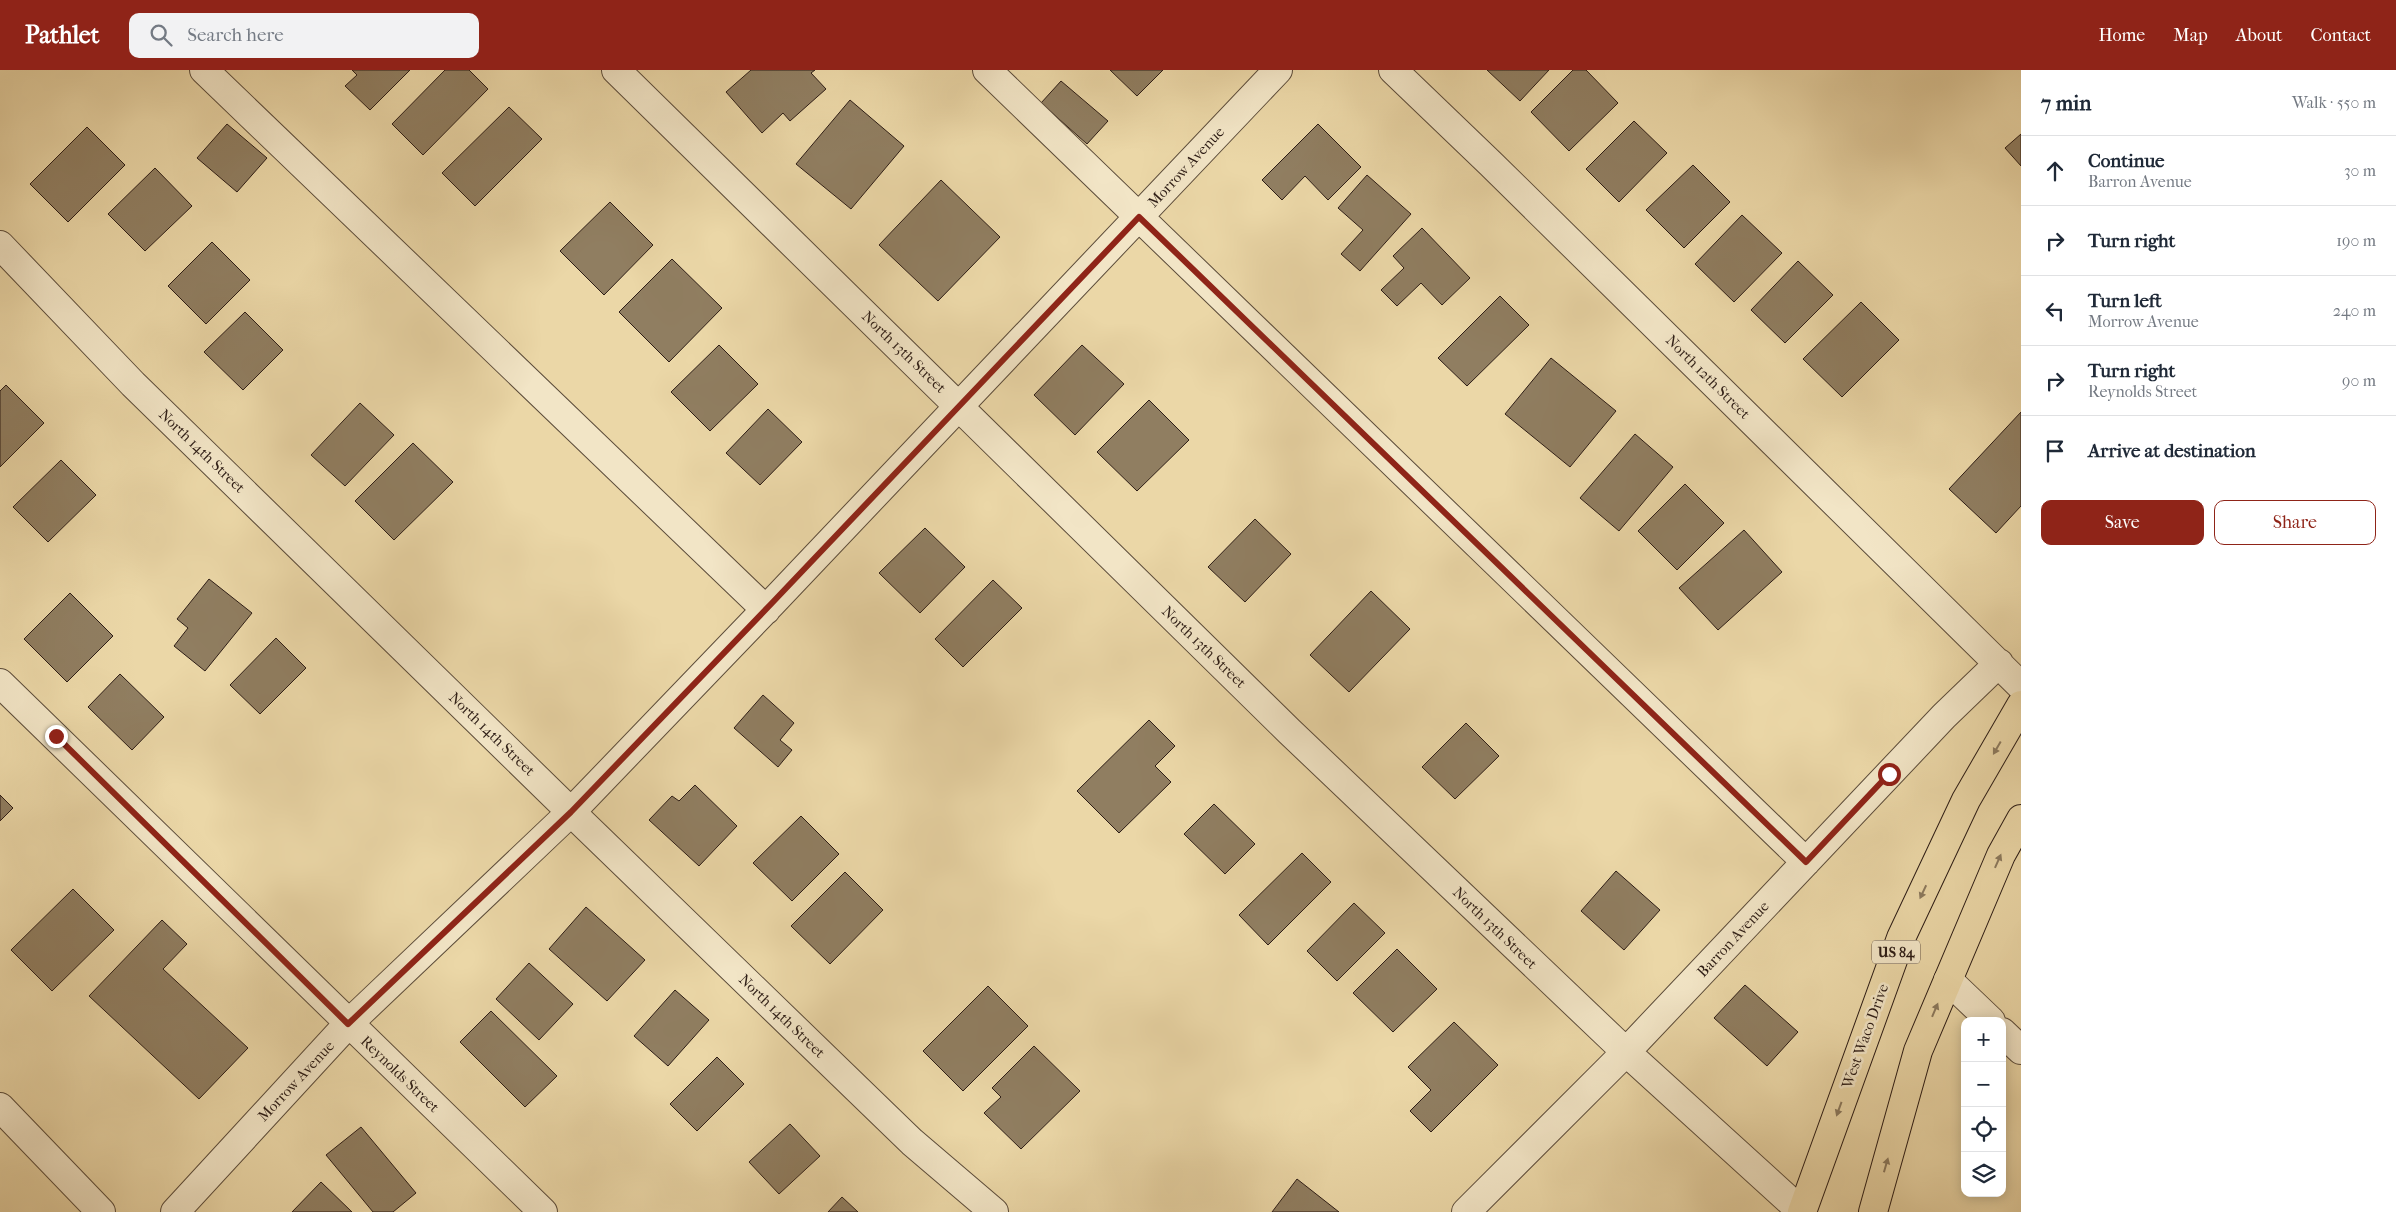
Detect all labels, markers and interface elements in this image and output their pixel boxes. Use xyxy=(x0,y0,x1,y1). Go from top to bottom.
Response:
search box xyxy=(129,13,479,58)
text: Pathlet xyxy=(25,21,99,49)
icon: search xyxy=(147,21,175,49)
text: Search here xyxy=(187,24,284,46)
text: Home xyxy=(2098,25,2145,46)
text: Map xyxy=(2173,25,2208,46)
text: About xyxy=(2236,25,2282,46)
text: Contact xyxy=(2310,25,2371,46)
text: 7 min xyxy=(2041,91,2092,115)
text: Walk · 550 m xyxy=(2292,93,2376,112)
street label: Morrow Avenue xyxy=(1144,122,1228,211)
text: Continue xyxy=(2088,150,2164,172)
icon: ahead xyxy=(2041,157,2069,185)
text: 30 m xyxy=(2344,161,2376,180)
text: Barron Avenue xyxy=(2088,172,2192,191)
icon: right xyxy=(2041,227,2069,255)
text: Turn right xyxy=(2088,230,2175,252)
text: 190 m xyxy=(2336,231,2376,250)
text: Turn left xyxy=(2088,290,2162,312)
icon: left xyxy=(2041,297,2069,325)
text: 240 m xyxy=(2333,301,2376,320)
street label: North 13th Street xyxy=(858,307,950,397)
text: Morrow Avenue xyxy=(2088,312,2199,331)
street label: North 12th Street xyxy=(1662,331,1754,423)
text: Turn right xyxy=(2088,360,2175,382)
icon: right xyxy=(2041,367,2069,395)
text: 90 m xyxy=(2342,371,2376,390)
text: Reynolds Street xyxy=(2088,382,2197,401)
street label: North 14th Street xyxy=(155,405,249,497)
icon: arrive xyxy=(2041,437,2069,465)
text: Arrive at destination xyxy=(2088,440,2256,462)
button: Save xyxy=(2041,500,2204,545)
button: Share xyxy=(2214,500,2376,545)
street label: North 13th Street xyxy=(1158,602,1250,692)
street label: North 14th Street xyxy=(445,688,539,780)
route end xyxy=(45,725,68,748)
one-way arrow xyxy=(1992,741,2001,754)
route start xyxy=(1878,763,1901,786)
one-way arrow xyxy=(1995,854,2003,868)
street label: North 13th Street xyxy=(1449,883,1541,973)
one-way arrow xyxy=(1918,885,1926,899)
street label: Barron Avenue xyxy=(1693,897,1773,981)
road number: US 84 xyxy=(1872,940,1920,964)
street label: North 14th Street xyxy=(735,970,829,1062)
street label: West Waco Drive xyxy=(1837,981,1892,1092)
one-way arrow xyxy=(1932,1003,1940,1018)
map controls xyxy=(1961,1017,2006,1197)
button: + xyxy=(1961,1017,2006,1062)
street label: Reynolds Street xyxy=(357,1032,444,1117)
street label: Morrow Avenue xyxy=(254,1036,338,1125)
button: − xyxy=(1961,1062,2006,1107)
one-way arrow xyxy=(1835,1102,1843,1117)
button: locate xyxy=(1961,1107,2006,1152)
button: layers xyxy=(1961,1152,2006,1197)
one-way arrow xyxy=(1883,1157,1891,1172)

